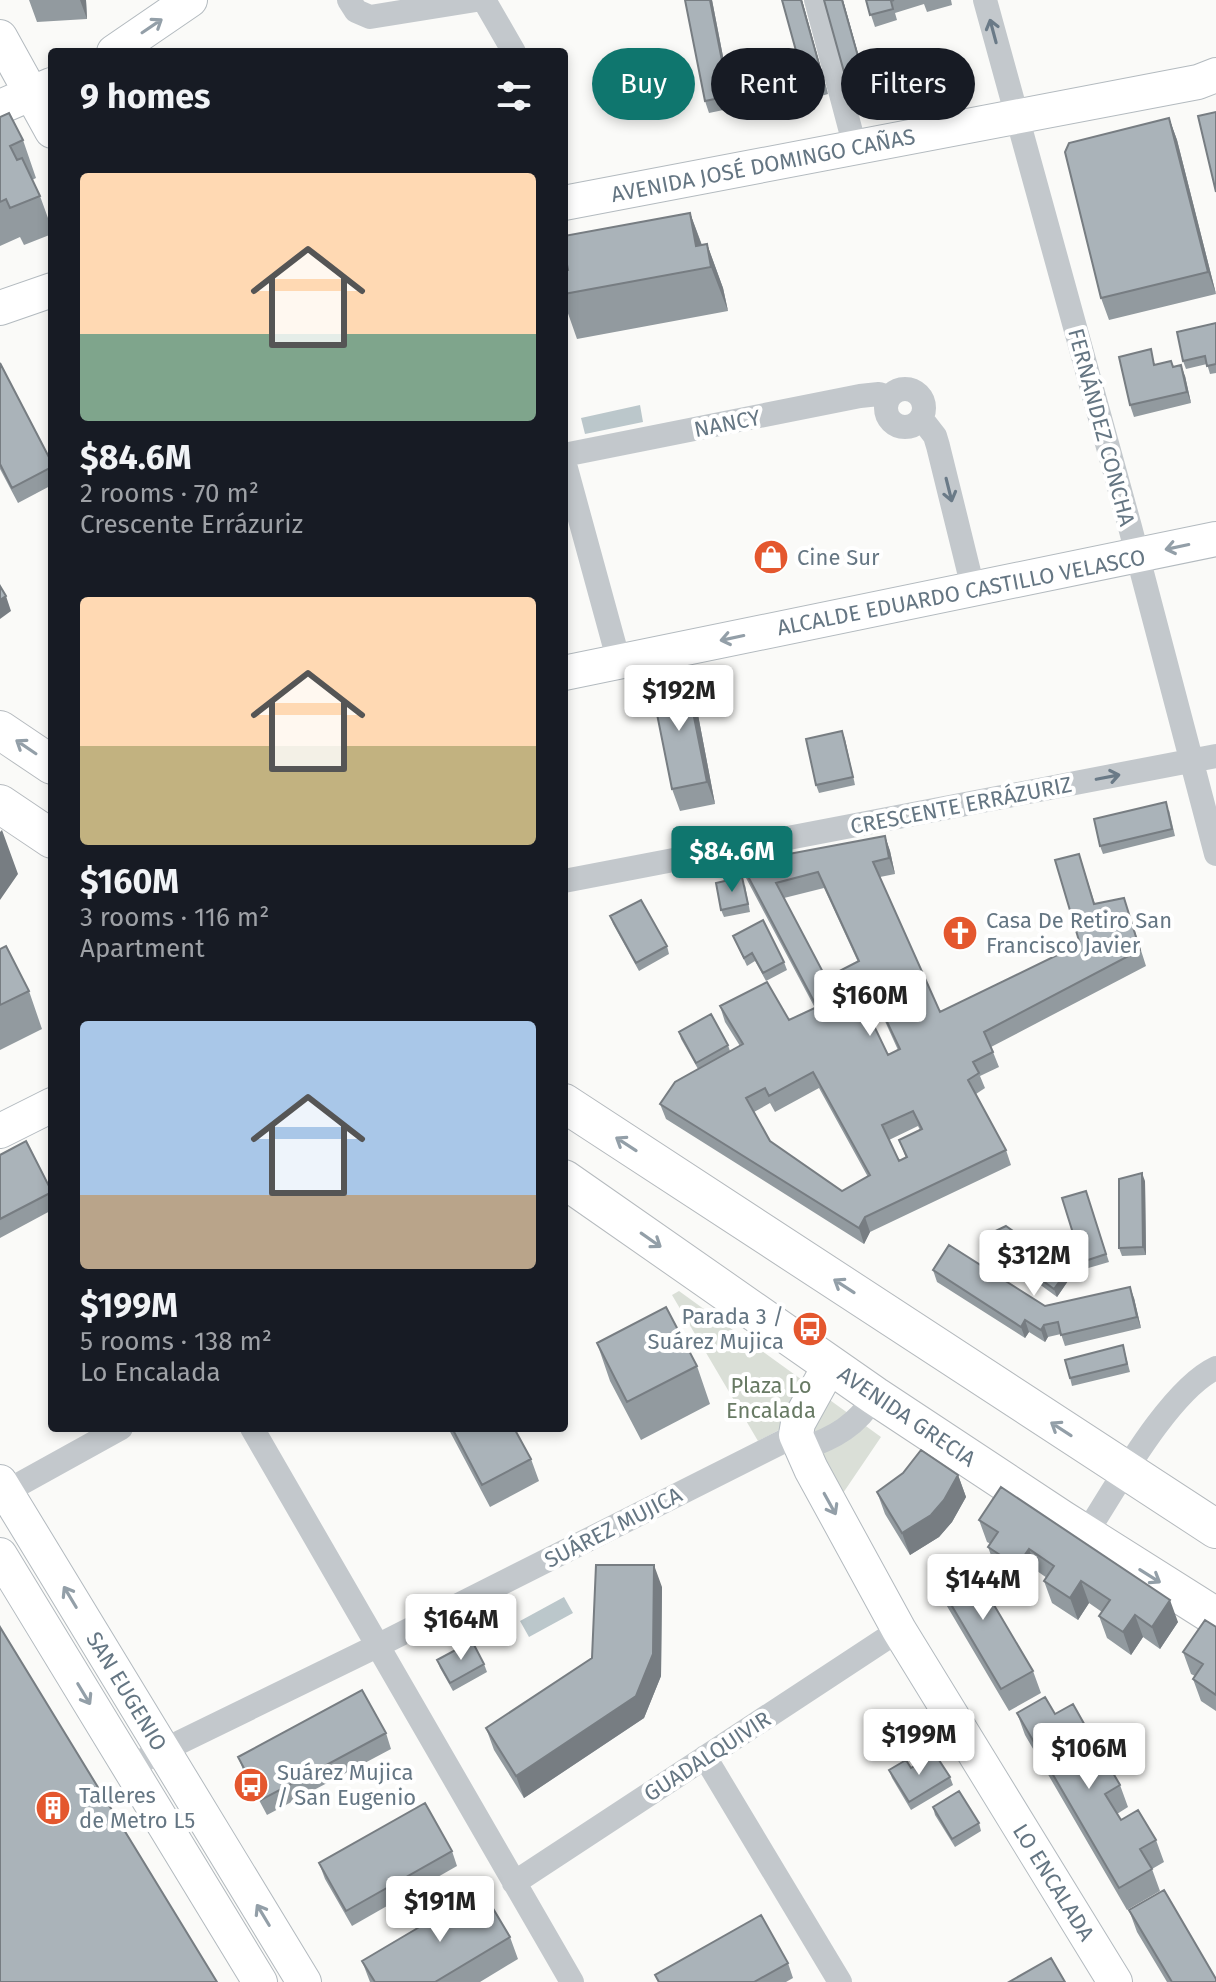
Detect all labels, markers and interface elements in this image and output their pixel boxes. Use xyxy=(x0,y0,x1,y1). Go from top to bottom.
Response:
one-way arrow xyxy=(140,18,162,34)
one-way arrow xyxy=(985,19,1000,45)
chip: Buy xyxy=(592,48,695,120)
chip: Rent xyxy=(711,48,825,120)
chip: Filters xyxy=(841,48,975,120)
icon: filters xyxy=(492,74,536,118)
text: 9 homes xyxy=(80,76,211,117)
street label: AVENIDA JOSÉ DOMINGO CAÑAS xyxy=(609,123,917,208)
icon: home xyxy=(236,225,380,369)
street label: FERNÁNDEZ CONCHA xyxy=(1062,325,1141,529)
street label: NANCY xyxy=(692,404,762,443)
text: $84.6M xyxy=(80,437,191,478)
one-way arrow xyxy=(942,476,957,502)
text: 2 rooms · 70 m² xyxy=(80,478,259,509)
text: Crescente Errázuriz xyxy=(80,509,303,540)
shop icon: Cine Sur xyxy=(752,538,790,576)
one-way arrow xyxy=(1164,541,1190,556)
street label: ALCALDE EDUARDO CASTILLO VELASCO xyxy=(775,544,1148,641)
place label: Cine Sur xyxy=(797,544,880,571)
one-way arrow xyxy=(719,631,745,646)
icon: home xyxy=(236,649,380,793)
pin: $192M xyxy=(623,665,735,733)
text: $192M xyxy=(642,675,716,706)
one-way arrow xyxy=(15,739,38,755)
one-way arrow xyxy=(1095,768,1120,783)
street label: CRESCENTE ERRÁZURIZ xyxy=(848,771,1074,840)
pin: $84.6M xyxy=(667,826,797,894)
text: $84.6M xyxy=(689,836,775,867)
text: $160M xyxy=(80,861,179,902)
text: 3 rooms · 116 m² xyxy=(80,902,269,933)
place label: Casa De Retiro San Francisco Javier xyxy=(986,907,1172,959)
church icon: Casa De Retiro San Francisco Javier xyxy=(941,914,979,952)
text: Apartment xyxy=(80,933,205,964)
pin: $160M xyxy=(814,970,926,1038)
text: $160M xyxy=(832,980,908,1011)
icon: home xyxy=(236,1073,380,1217)
one-way arrow xyxy=(616,1135,638,1152)
pin: $312M xyxy=(978,1230,1090,1298)
one-way arrow xyxy=(640,1232,662,1248)
text: $312M xyxy=(997,1240,1071,1271)
one-way arrow xyxy=(833,1278,856,1294)
text: $199M xyxy=(80,1285,178,1326)
place label: Parada 3 / Suárez Mujica xyxy=(648,1303,784,1355)
bus stop icon: Parada 3 / Suárez Mujica xyxy=(791,1310,829,1348)
text: 5 rooms · 138 m² xyxy=(80,1326,272,1357)
text: Lo Encalada xyxy=(80,1357,221,1388)
street label: AVENIDA GRECIA xyxy=(833,1360,981,1473)
park label: Plaza Lo Encalada xyxy=(726,1372,816,1424)
one-way arrow xyxy=(1050,1421,1073,1437)
street label: SUÁREZ MUJICA xyxy=(540,1481,687,1574)
one-way arrow xyxy=(823,1492,839,1516)
pin: $144M xyxy=(927,1554,1039,1622)
text: $144M xyxy=(945,1564,1021,1595)
one-way arrow xyxy=(1139,1568,1161,1584)
one-way arrow xyxy=(62,1586,78,1609)
pin: $164M xyxy=(405,1594,517,1662)
text: $164M xyxy=(423,1604,499,1635)
street label: SAN EUGENIO xyxy=(80,1627,173,1756)
one-way arrow xyxy=(77,1682,93,1705)
street label: GUADALQUIVIR xyxy=(639,1705,776,1807)
pin: $199M xyxy=(863,1709,975,1777)
text: $199M xyxy=(882,1719,956,1750)
pin: $106M xyxy=(1033,1723,1145,1791)
text: $106M xyxy=(1051,1733,1127,1764)
place label: Suárez Mujica / San Eugenio xyxy=(277,1759,416,1811)
bus stop icon: Suárez Mujica / San Eugenio xyxy=(232,1766,270,1804)
place label: Talleres de Metro L5 xyxy=(79,1782,195,1834)
building icon: Talleres de Metro L5 xyxy=(34,1789,72,1827)
street label: LO ENCALADA xyxy=(1007,1819,1100,1946)
pin: $191M xyxy=(384,1876,496,1944)
text: $191M xyxy=(404,1886,476,1917)
one-way arrow xyxy=(255,1904,271,1927)

